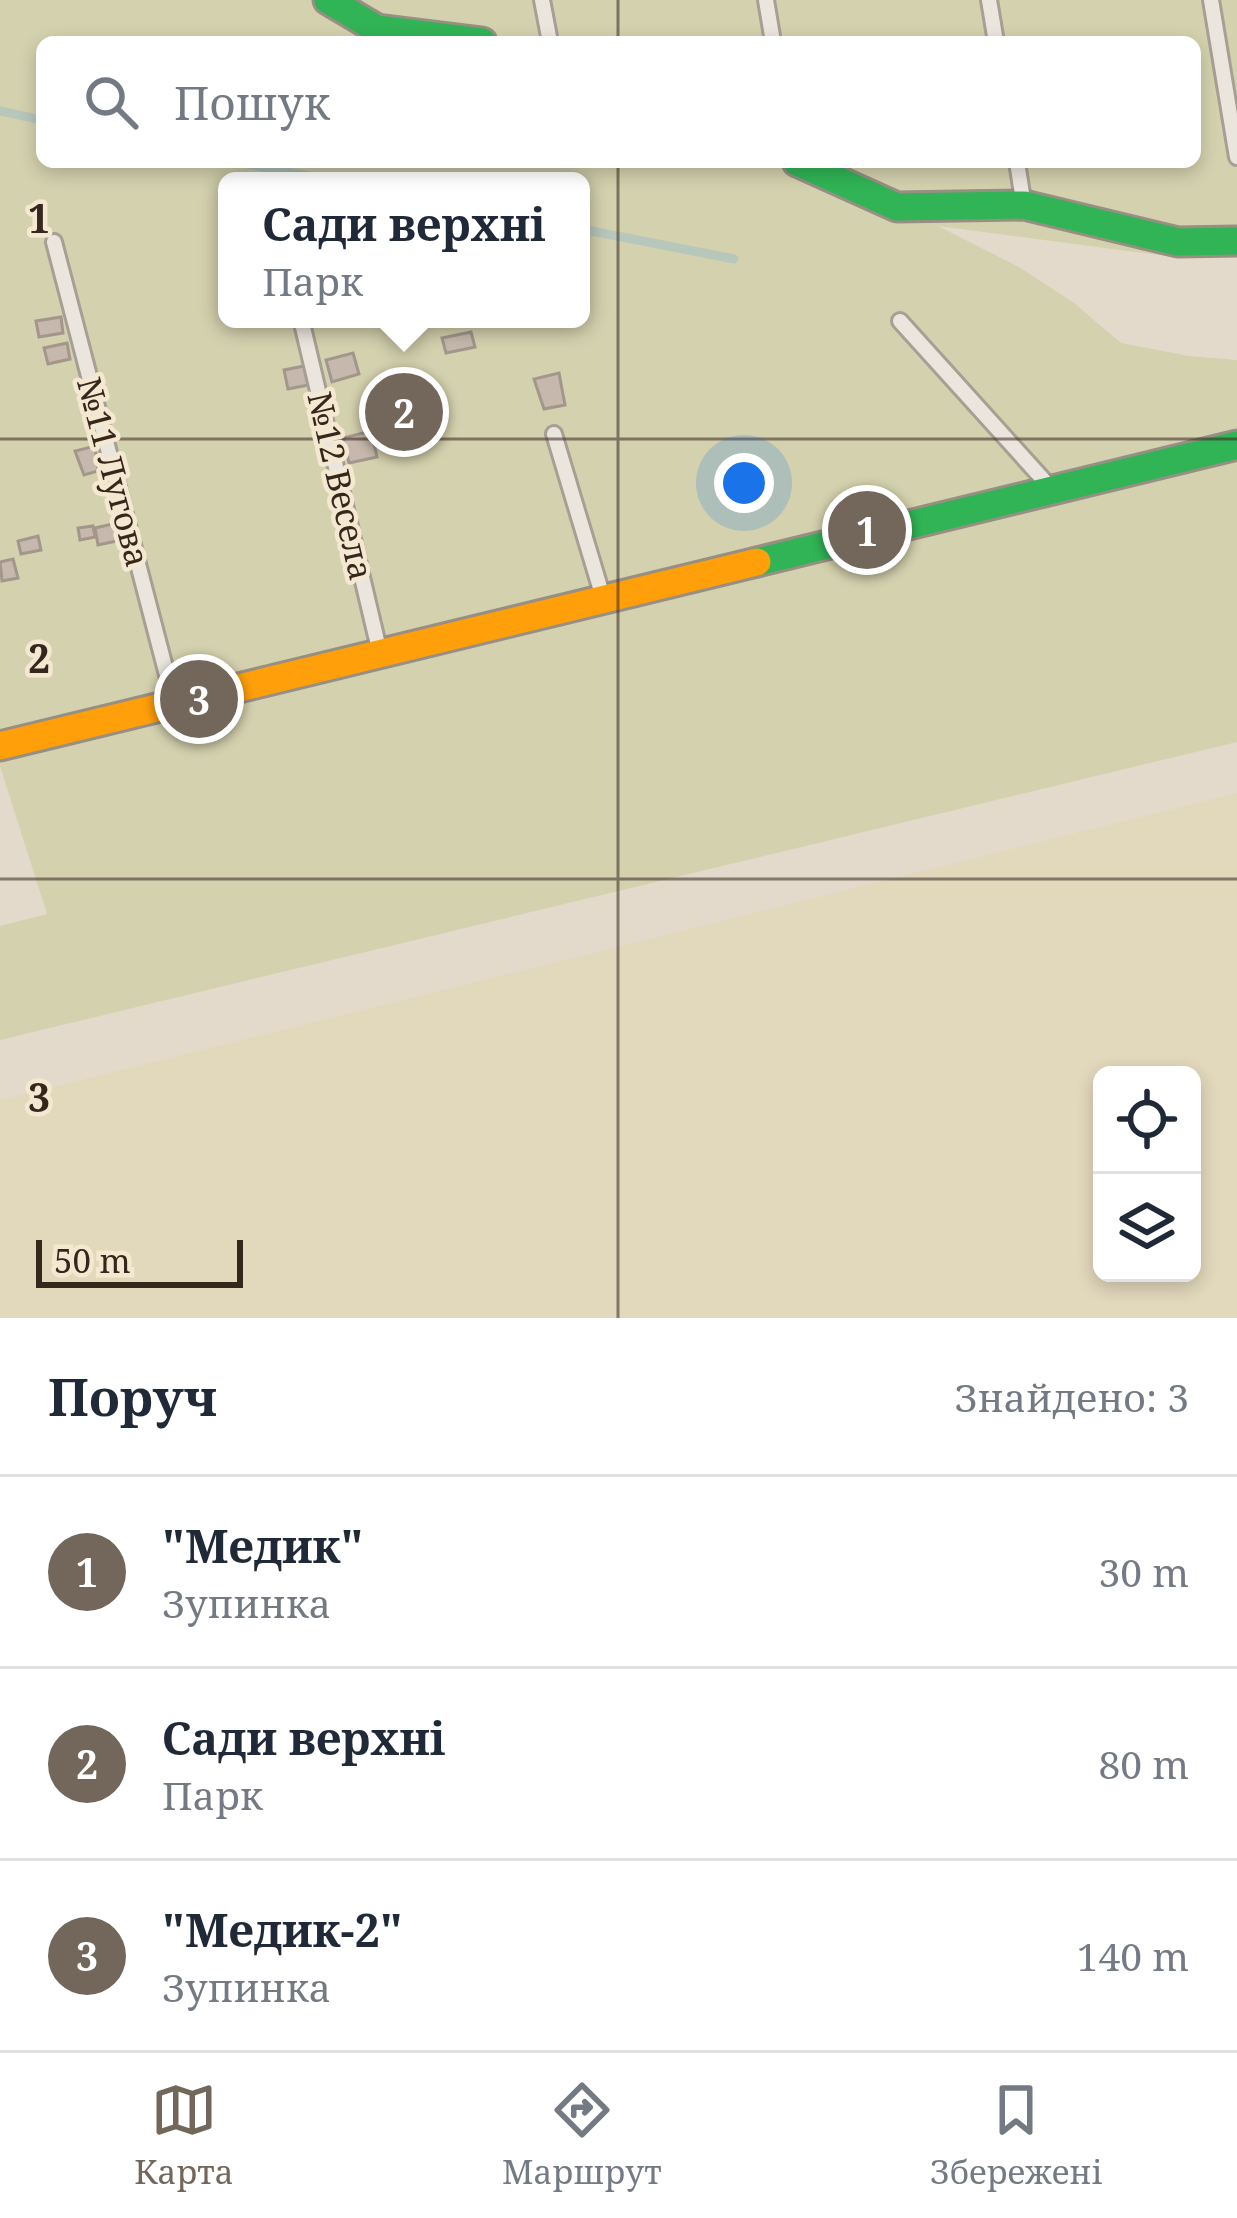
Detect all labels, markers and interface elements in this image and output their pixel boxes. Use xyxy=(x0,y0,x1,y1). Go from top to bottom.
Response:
search box xyxy=(36,36,1201,168)
icon: search xyxy=(78,69,144,135)
text: Пошук xyxy=(174,72,330,133)
popup xyxy=(218,172,590,328)
text: 1 xyxy=(28,191,50,244)
text: Сади верхні xyxy=(262,193,546,254)
text: Парк xyxy=(262,254,363,307)
pin: 2 xyxy=(365,367,443,457)
street label: №11 Лугова xyxy=(67,372,161,572)
street label: №12 Весела xyxy=(298,388,384,584)
your location xyxy=(714,453,774,513)
pin: 1 xyxy=(828,485,906,575)
text: 2 xyxy=(28,631,50,684)
pin: 3 xyxy=(160,654,238,744)
map controls xyxy=(1093,1066,1201,1282)
button: locate xyxy=(1093,1066,1201,1174)
text: 3 xyxy=(28,1070,50,1123)
button: layers xyxy=(1093,1174,1201,1282)
scale bar xyxy=(36,1234,243,1287)
text: 50 m xyxy=(54,1238,131,1283)
text: Поруч xyxy=(48,1361,217,1431)
text: Знайдено: 3 xyxy=(954,1370,1189,1423)
text: "Медик" xyxy=(162,1515,363,1576)
text: 1 xyxy=(76,1545,98,1598)
text: 30 m xyxy=(1098,1545,1189,1598)
text: Зупинка xyxy=(162,1576,331,1629)
text: Сади верхні xyxy=(162,1707,446,1768)
text: 2 xyxy=(76,1737,98,1790)
text: 80 m xyxy=(1098,1737,1189,1790)
text: Парк xyxy=(162,1768,263,1821)
text: "Медик-2" xyxy=(162,1899,403,1960)
text: 3 xyxy=(76,1929,98,1982)
text: 140 m xyxy=(1077,1929,1189,1982)
text: Зупинка xyxy=(162,1960,331,2013)
tab: Карта xyxy=(134,2077,234,2194)
tab: Маршрут xyxy=(502,2077,662,2194)
tab: Збережені xyxy=(930,2077,1103,2194)

